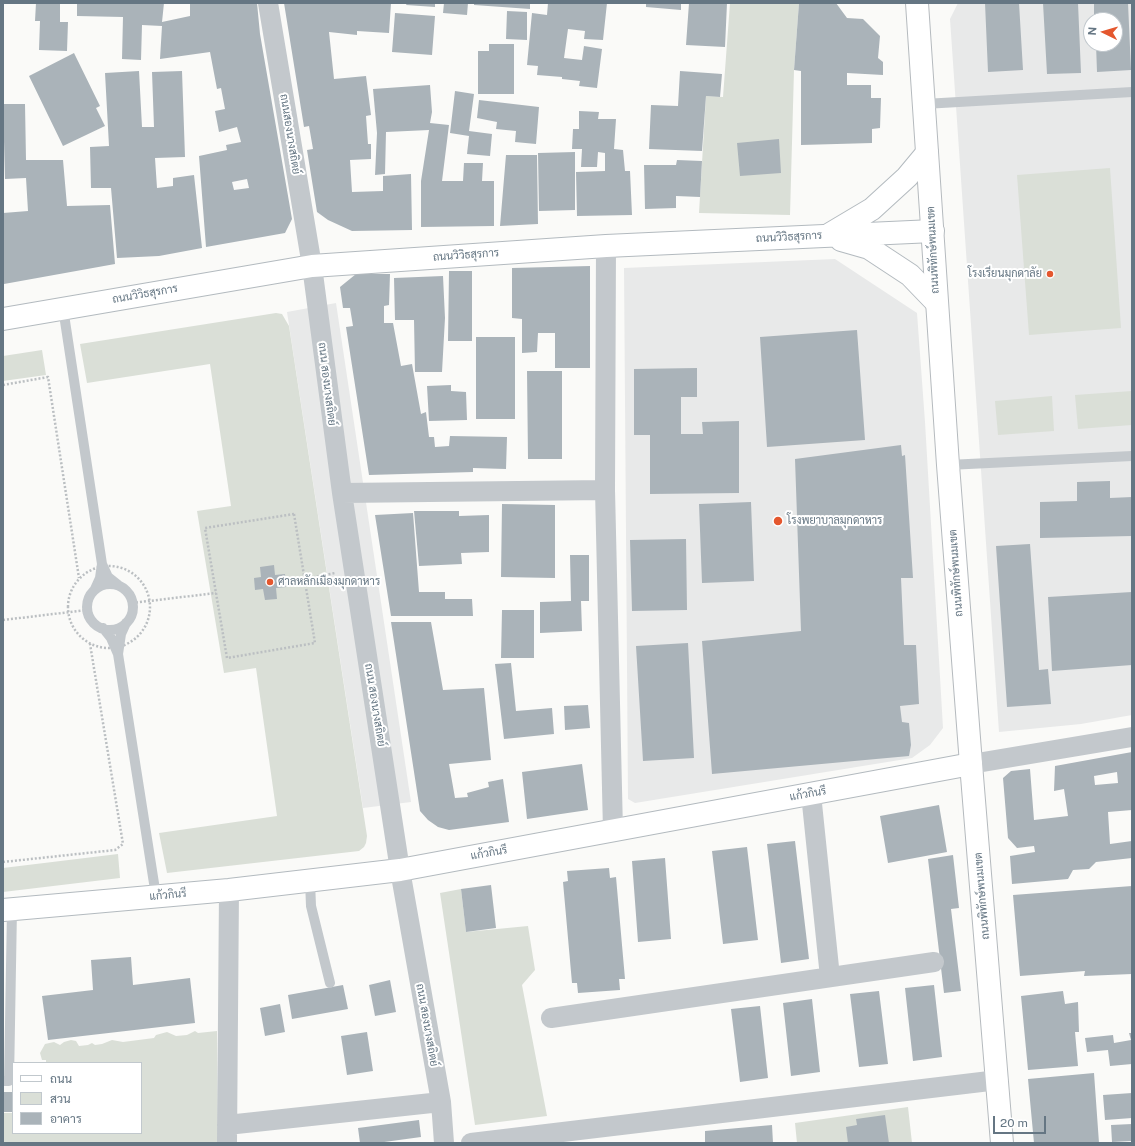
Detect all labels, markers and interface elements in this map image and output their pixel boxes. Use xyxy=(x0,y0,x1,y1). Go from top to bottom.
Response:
north arrow xyxy=(1083,12,1123,52)
text: N xyxy=(1086,26,1098,36)
street label: ถนนสองนางสถิตย์ xyxy=(277,93,303,175)
street label: ถนนพิทักษ์พนมเขต xyxy=(924,206,942,294)
street label: ถนนวิวิธสุรการ xyxy=(756,229,822,245)
street label: ถนนวิวิธสุรการ xyxy=(432,246,500,264)
place label: โรงเรียนมุกดาลัย xyxy=(968,267,1042,281)
marker: โรงเรียนมุกดาลัย xyxy=(1045,269,1055,279)
street label: ถนนวิวิธสุรการ xyxy=(111,282,179,306)
street label: ถนน สองนางสถิตย์ xyxy=(315,342,339,426)
place label: โรงพยาบาลมุกดาหาร xyxy=(787,514,882,528)
marker: โรงพยาบาลมุกดาหาร xyxy=(772,515,784,527)
street label: ถนนพิทักษ์พนมเขต xyxy=(946,529,966,617)
place label: ศาลหลักเมืองมุกดาหาร xyxy=(278,575,380,589)
marker: ศาลหลักเมืองมุกดาหาร xyxy=(265,577,275,587)
street label: ถนน สองนางสถิตย์ xyxy=(362,662,388,748)
street label: แก้วกินรี xyxy=(789,784,827,804)
street label: แก้วกินรี xyxy=(470,843,508,863)
street label: ถนนพิทักษ์พนมเขต xyxy=(972,852,992,940)
street label: แก้วกินรี xyxy=(149,887,187,903)
street label: ถนน สองนางสถิตย์ xyxy=(413,982,441,1068)
legend xyxy=(12,1062,142,1134)
text: ถนน xyxy=(50,1072,72,1086)
text: สวน xyxy=(50,1092,71,1106)
scale bar xyxy=(995,1108,1048,1134)
text: อาคาร xyxy=(50,1112,82,1126)
text: 20 m xyxy=(1000,1116,1028,1130)

